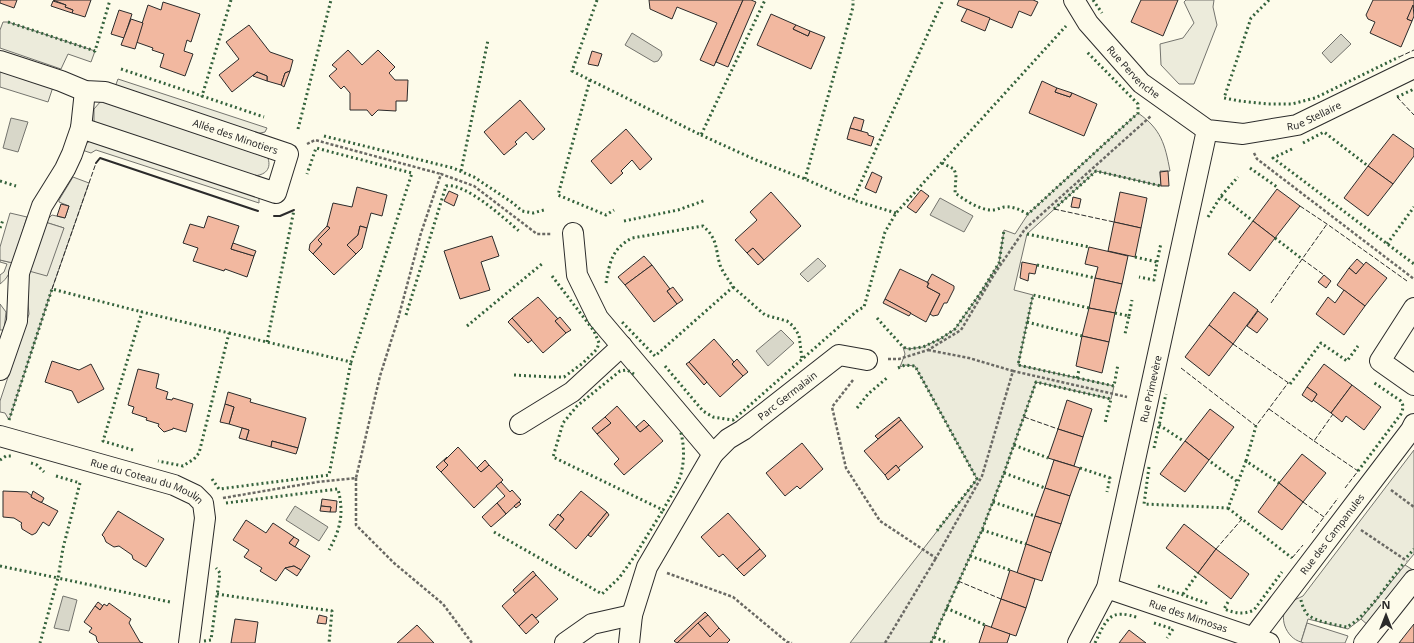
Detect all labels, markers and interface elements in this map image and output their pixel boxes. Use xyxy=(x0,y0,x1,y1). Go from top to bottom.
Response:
street label: Rue Pervenche xyxy=(1104,42,1163,102)
street label: Rue Stellaire xyxy=(1286,97,1344,134)
street label: Allée des Minotiers xyxy=(191,115,280,157)
street label: Rue Primevère xyxy=(1136,354,1165,424)
street label: Parc Germalain xyxy=(754,368,820,423)
street label: Rue du Coteau du Moulin xyxy=(89,455,207,507)
street label: Rue des Campanules xyxy=(1297,490,1367,577)
north arrow xyxy=(1366,595,1406,635)
street label: Rue des Mimosas xyxy=(1147,596,1230,636)
text: N xyxy=(1382,597,1390,612)

